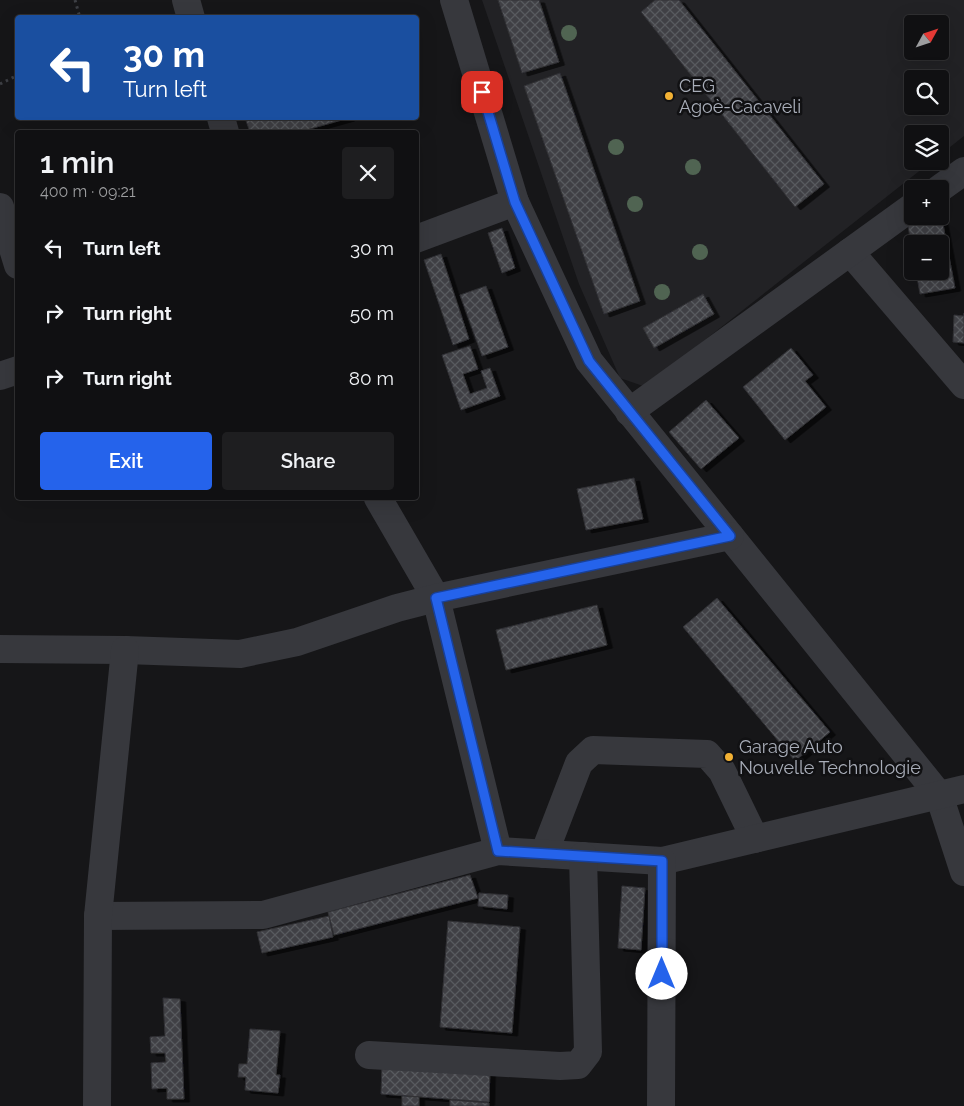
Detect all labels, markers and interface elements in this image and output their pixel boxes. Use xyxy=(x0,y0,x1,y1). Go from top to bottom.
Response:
north arrow xyxy=(904,15,949,60)
map controls xyxy=(904,15,949,280)
text: 30 m xyxy=(123,34,205,75)
icon: left xyxy=(40,35,105,100)
button: search xyxy=(904,70,949,115)
pin xyxy=(461,71,503,113)
place label: CEG Agoè-Cacaveli xyxy=(679,75,801,117)
text: Turn left xyxy=(123,76,207,102)
icon: arrive xyxy=(468,78,496,106)
marker: CEG Agoè-Cacaveli xyxy=(663,90,675,102)
button: layers xyxy=(904,125,949,170)
text: 1 min xyxy=(40,145,115,180)
button: close xyxy=(342,147,394,199)
button: + xyxy=(904,180,949,225)
text: 400 m · 09:21 xyxy=(40,182,136,201)
icon: left xyxy=(40,234,68,262)
button: − xyxy=(904,235,949,280)
text: Turn left xyxy=(83,237,160,259)
text: 30 m xyxy=(350,237,394,259)
icon: right xyxy=(40,299,68,327)
text: Turn right xyxy=(83,302,172,324)
text: 50 m xyxy=(350,302,394,324)
icon: right xyxy=(40,364,68,392)
text: Turn right xyxy=(83,367,172,389)
text: 80 m xyxy=(349,367,394,389)
button: Exit xyxy=(40,432,212,490)
button: Share xyxy=(222,432,394,490)
place label: Garage Auto Nouvelle Technologie xyxy=(739,736,921,778)
marker: Garage Auto Nouvelle Technologie xyxy=(723,751,735,763)
position arrow xyxy=(635,947,687,999)

